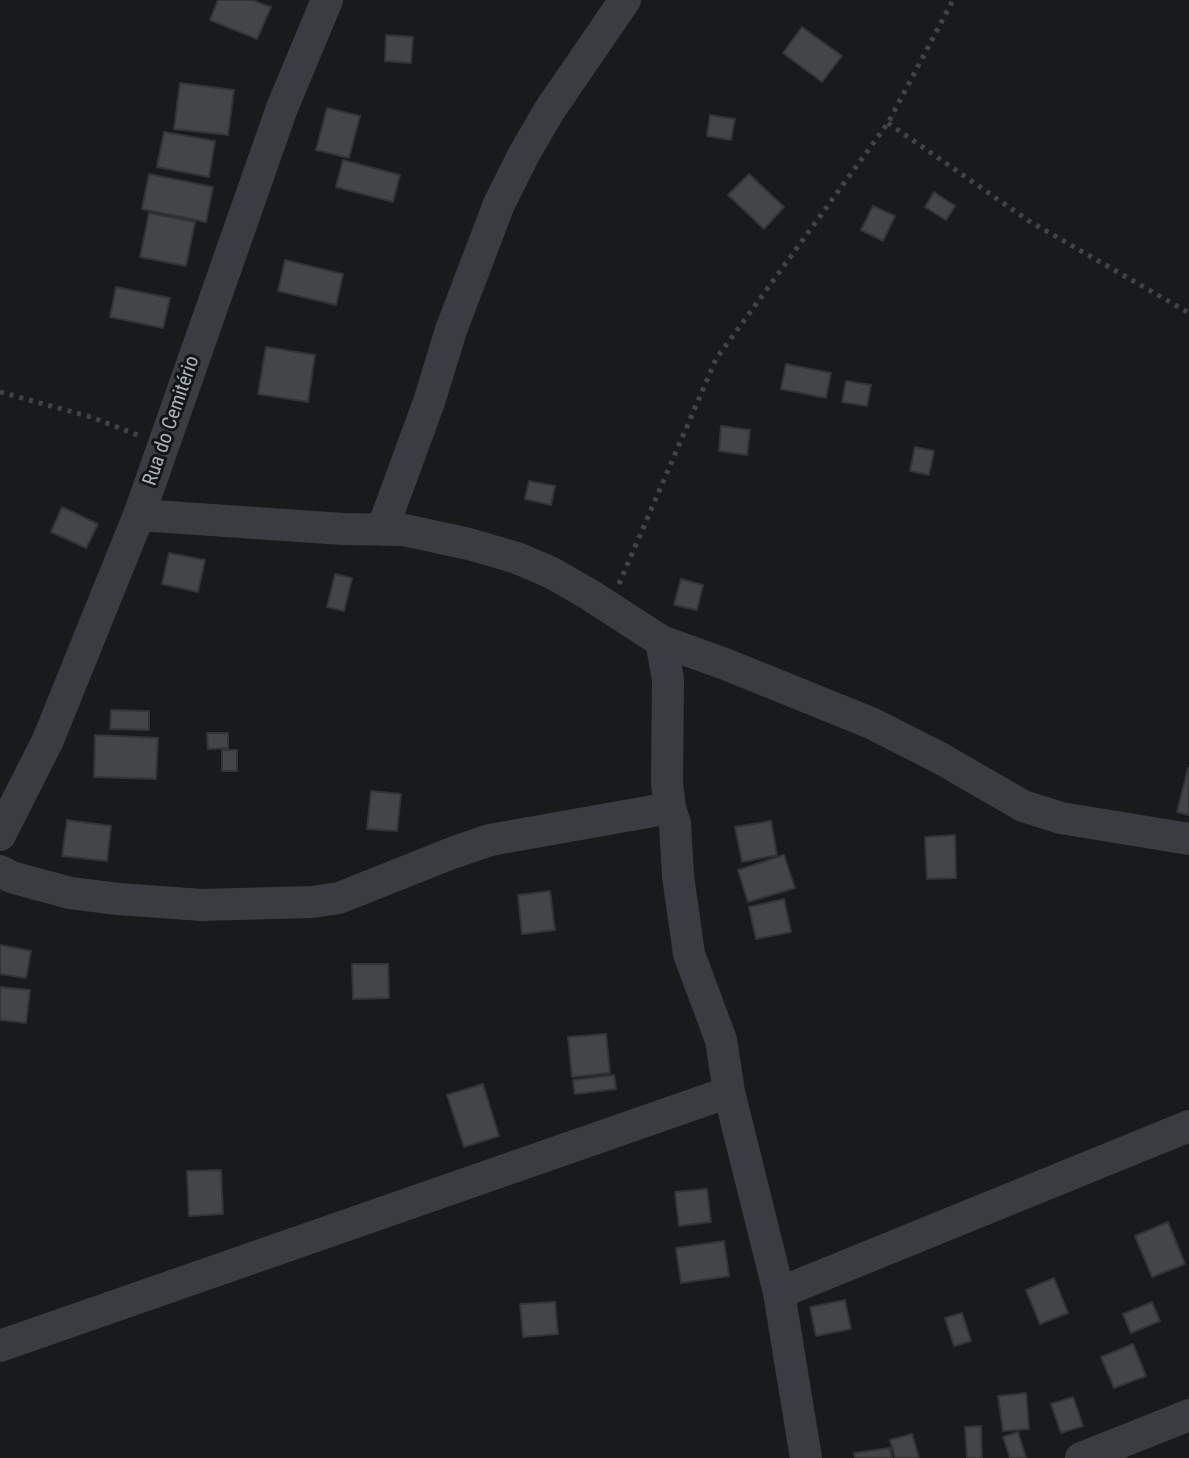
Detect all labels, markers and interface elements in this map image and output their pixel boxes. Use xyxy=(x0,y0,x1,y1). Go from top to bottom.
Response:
street label: Rua do Cemitério xyxy=(139,353,205,489)

